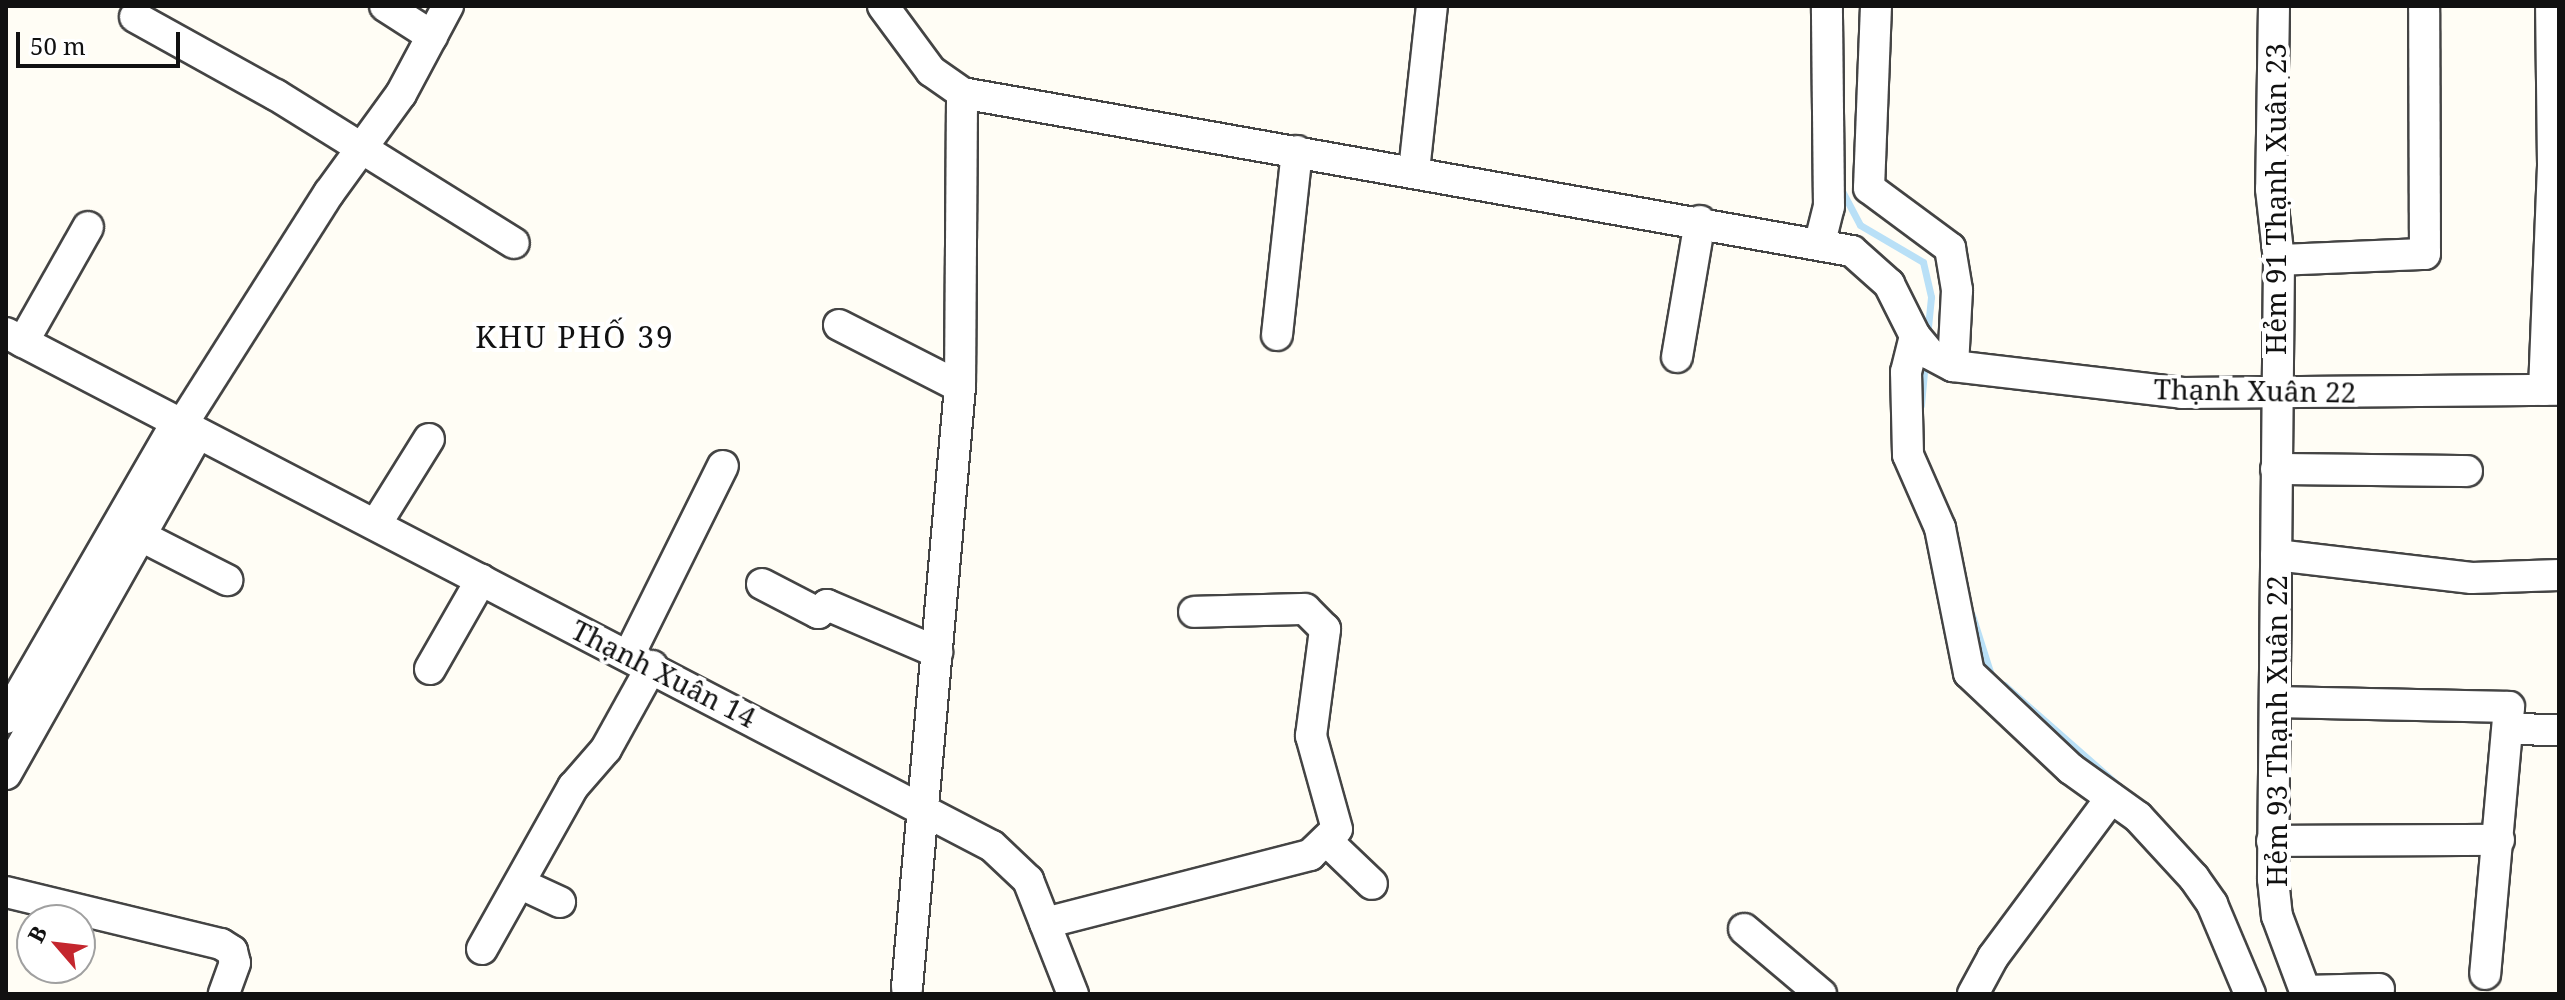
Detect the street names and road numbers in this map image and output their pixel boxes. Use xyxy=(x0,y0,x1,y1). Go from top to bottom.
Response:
street label: Hẻm 91 Thạnh Xuân 23 xyxy=(2258,43,2292,355)
street label: Thạnh Xuân 22 xyxy=(2153,371,2357,409)
street label: Hẻm 93 Thạnh Xuân 22 xyxy=(2259,575,2293,887)
street label: Thạnh Xuân 14 xyxy=(566,612,762,734)

